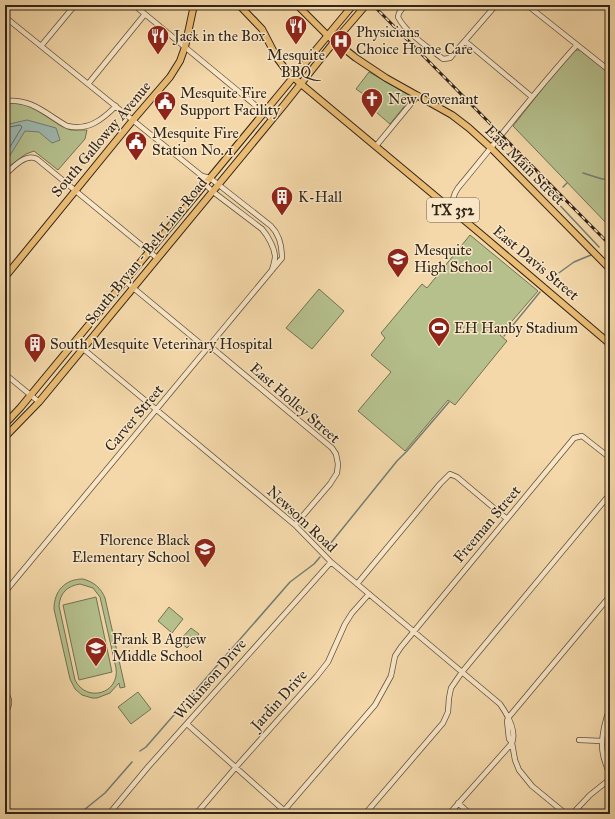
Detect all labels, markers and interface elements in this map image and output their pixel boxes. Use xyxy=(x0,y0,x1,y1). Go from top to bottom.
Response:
restaurant icon: Mesquite BBQ xyxy=(283,13,309,46)
restaurant icon: Jack in the Box xyxy=(145,23,171,56)
place label: Physicians Choice Home Care xyxy=(356,23,473,58)
place label: Jack in the Box xyxy=(172,27,266,46)
hospital icon: Physicians Choice Home Care xyxy=(328,28,354,61)
place label: Mesquite BBQ xyxy=(267,46,325,81)
street label: South Galloway Avenue xyxy=(47,78,155,200)
place label: Mesquite Fire Support Facility xyxy=(180,84,281,119)
church icon: New Covenant xyxy=(359,86,385,119)
public building icon: Mesquite Fire Support Facility xyxy=(152,89,178,122)
place label: New Covenant xyxy=(388,90,479,108)
street label: East Main Street xyxy=(481,121,569,209)
place label: Mesquite Fire Station No. 1 xyxy=(152,124,239,159)
public building icon: Mesquite Fire Station No. 1 xyxy=(123,129,149,162)
street label: South Bryan - Belt Line Road xyxy=(81,173,211,328)
building icon: K-Hall xyxy=(269,184,295,217)
place label: K-Hall xyxy=(298,188,343,206)
road number: TX 352 xyxy=(427,198,479,222)
street label: East Davis Street xyxy=(489,222,583,305)
place label: Mesquite High School xyxy=(414,241,493,276)
school or university icon: Mesquite High School xyxy=(385,246,411,279)
sports icon: EH Hanby Stadium xyxy=(426,315,452,348)
place label: EH Hanby Stadium xyxy=(454,319,578,337)
building icon: South Mesquite Veterinary Hospital xyxy=(22,331,48,364)
place label: South Mesquite Veterinary Hospital xyxy=(50,335,274,354)
street label: East Holley Street xyxy=(246,359,344,447)
street label: Carver Street xyxy=(101,380,168,455)
street label: Freeman Street xyxy=(450,481,525,566)
street label: Newsom Road xyxy=(263,482,341,556)
place label: Florence Black Elementary School xyxy=(72,531,191,566)
school or university icon: Florence Black Elementary School xyxy=(192,536,218,569)
place label: Frank B Agnew Middle School xyxy=(112,630,206,665)
school or university icon: Frank B Agnew Middle School xyxy=(83,635,109,668)
street label: Wilkinson Drive xyxy=(170,635,250,723)
street label: Jardin Drive xyxy=(246,666,312,736)

